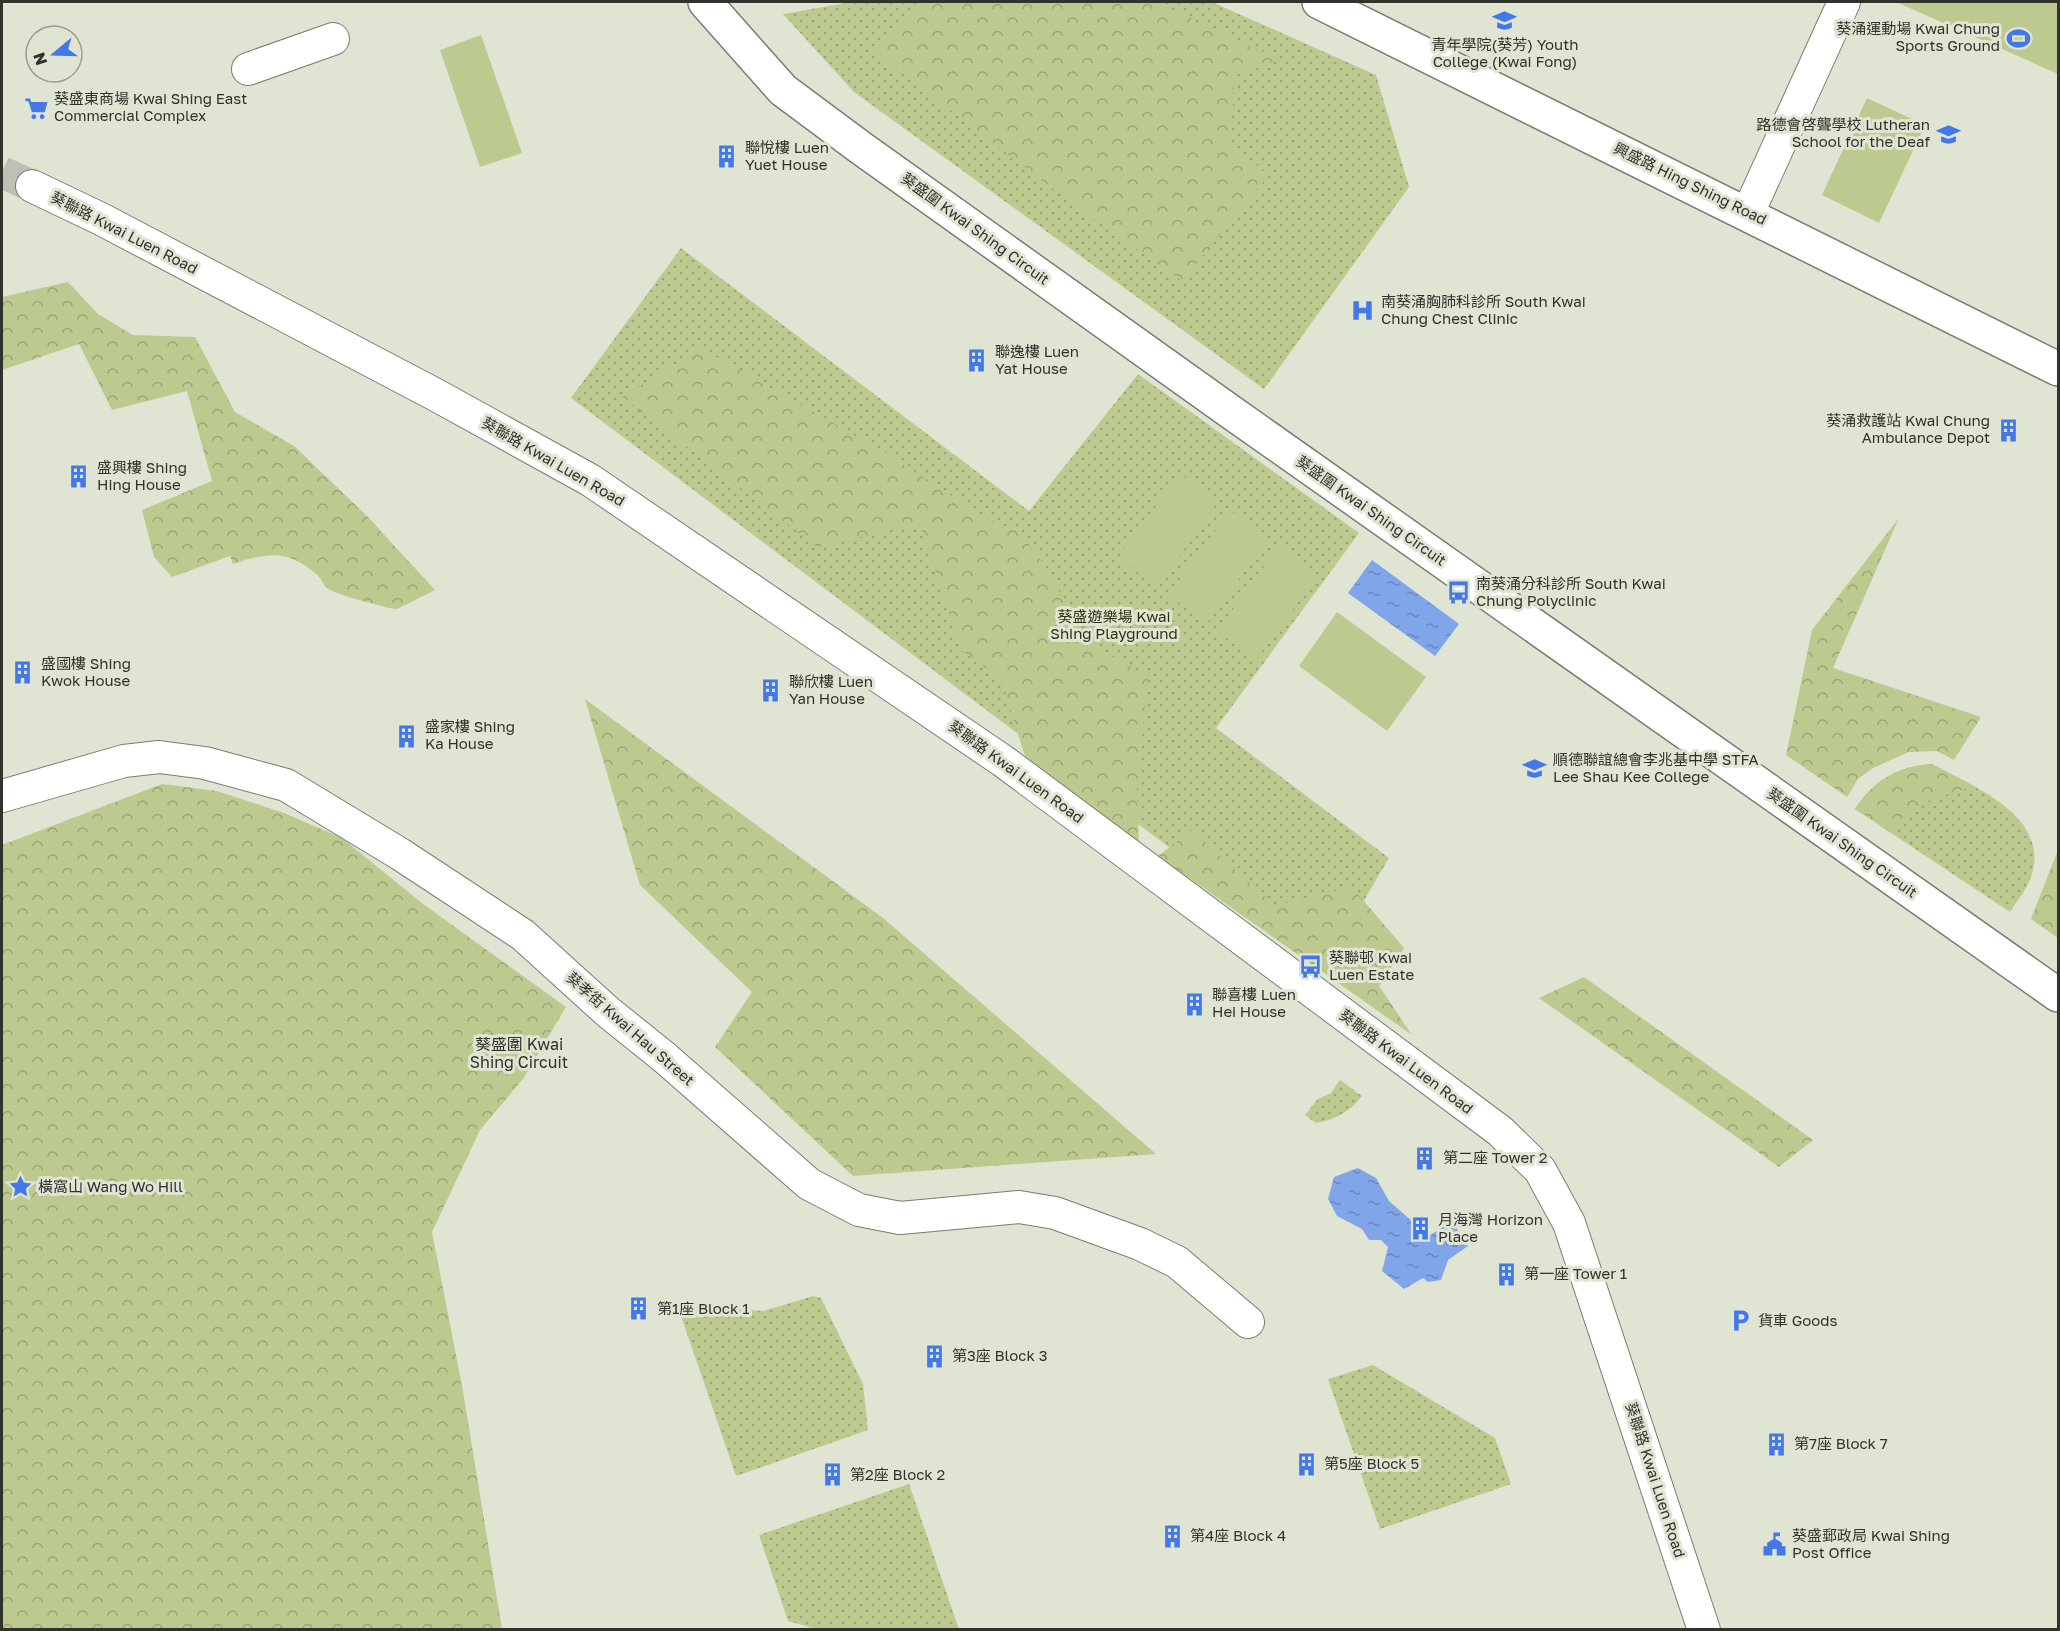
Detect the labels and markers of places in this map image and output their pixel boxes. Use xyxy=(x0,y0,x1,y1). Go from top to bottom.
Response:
school or university icon: 青年學院(葵芳) Youth College (Kwai Fong) xyxy=(1492,8,1518,34)
place label: 葵涌運動場 Kwai Chung Sports Ground xyxy=(1836,19,2000,54)
sports icon: 葵涌運動場 Kwai Chung Sports Ground xyxy=(2005,25,2031,51)
place label: 青年學院(葵芳) Youth College (Kwai Fong) xyxy=(1432,35,1578,70)
place label: 葵盛東商場 Kwai Shing East Commercial Complex xyxy=(54,89,247,124)
supermarket icon: 葵盛東商場 Kwai Shing East Commercial Complex xyxy=(23,95,49,121)
place label: 路德會啓聾學校 Lutheran School for the Deaf xyxy=(1757,115,1931,150)
school or university icon: 路德會啓聾學校 Lutheran School for the Deaf xyxy=(1935,121,1961,147)
place label: 聯悅樓 Luen Yuet House xyxy=(745,138,829,173)
building icon: 聯悅樓 Luen Yuet House xyxy=(714,144,740,170)
place label: 南葵涌胸肺科診所 South Kwai Chung Chest Clinic xyxy=(1381,292,1586,327)
hospital icon: 南葵涌胸肺科診所 South Kwai Chung Chest Clinic xyxy=(1350,298,1376,324)
place label: 聯逸樓 Luen Yat House xyxy=(995,342,1079,377)
building icon: 聯逸樓 Luen Yat House xyxy=(964,348,990,374)
place label: 葵涌救護站 Kwai Chung Ambulance Depot xyxy=(1826,411,1990,446)
building icon: 葵涌救護站 Kwai Chung Ambulance Depot xyxy=(1995,417,2021,443)
place label: 盛興樓 Shing Hing House xyxy=(97,458,187,493)
building icon: 盛興樓 Shing Hing House xyxy=(66,464,92,490)
place label: 南葵涌分科診所 South Kwai Chung Polyclinic xyxy=(1476,574,1666,609)
bus stop icon: 南葵涌分科診所 South Kwai Chung Polyclinic xyxy=(1445,580,1471,606)
place label: 盛國樓 Shing Kwok House xyxy=(41,654,131,689)
building icon: 盛國樓 Shing Kwok House xyxy=(10,660,36,686)
place label: 聯欣樓 Luen Yan House xyxy=(789,672,873,707)
building icon: 聯欣樓 Luen Yan House xyxy=(758,678,784,704)
place label: 盛家樓 Shing Ka House xyxy=(425,717,515,752)
building icon: 盛家樓 Shing Ka House xyxy=(394,723,420,749)
place label: 順德聯誼總會李兆基中學 STFA Lee Shau Kee College xyxy=(1553,750,1759,785)
school or university icon: 順德聯誼總會李兆基中學 STFA Lee Shau Kee College xyxy=(1522,756,1548,782)
place label: 葵聯邨 Kwai Luen Estate xyxy=(1329,948,1414,983)
bus stop icon: 葵聯邨 Kwai Luen Estate xyxy=(1298,954,1324,980)
place label: 聯喜樓 Luen Hei House xyxy=(1212,985,1296,1020)
building icon: 聯喜樓 Luen Hei House xyxy=(1181,991,1207,1017)
building icon: 第二座 Tower 2 xyxy=(1412,1145,1438,1171)
place label: 第二座 Tower 2 xyxy=(1443,1148,1548,1166)
place icon: 橫窩山 Wang Wo Hill xyxy=(7,1174,33,1200)
place label: 橫窩山 Wang Wo Hill xyxy=(38,1177,183,1195)
place label: 月海灣 Horizon Place xyxy=(1438,1210,1543,1245)
building icon: 月海灣 Horizon Place xyxy=(1407,1216,1433,1242)
building icon: 第一座 Tower 1 xyxy=(1493,1261,1519,1287)
place label: 第一座 Tower 1 xyxy=(1524,1264,1627,1282)
building icon: 第1座 Block 1 xyxy=(626,1296,652,1322)
place label: 第1座 Block 1 xyxy=(657,1299,749,1317)
parking icon: 貨車 Goods xyxy=(1727,1308,1753,1334)
place label: 貨車 Goods xyxy=(1758,1311,1838,1329)
building icon: 第3座 Block 3 xyxy=(921,1343,947,1369)
place label: 第3座 Block 3 xyxy=(952,1346,1047,1364)
building icon: 第7座 Block 7 xyxy=(1763,1431,1789,1457)
place label: 第7座 Block 7 xyxy=(1794,1434,1888,1452)
building icon: 第5座 Block 5 xyxy=(1293,1451,1319,1477)
place label: 第5座 Block 5 xyxy=(1324,1454,1419,1472)
building icon: 第2座 Block 2 xyxy=(819,1462,845,1488)
place label: 第2座 Block 2 xyxy=(850,1465,945,1483)
building icon: 第4座 Block 4 xyxy=(1159,1523,1185,1549)
place label: 第4座 Block 4 xyxy=(1190,1526,1286,1544)
place label: 葵盛郵政局 Kwai Shing Post Office xyxy=(1792,1526,1950,1561)
public building icon: 葵盛郵政局 Kwai Shing Post Office xyxy=(1761,1532,1787,1558)

